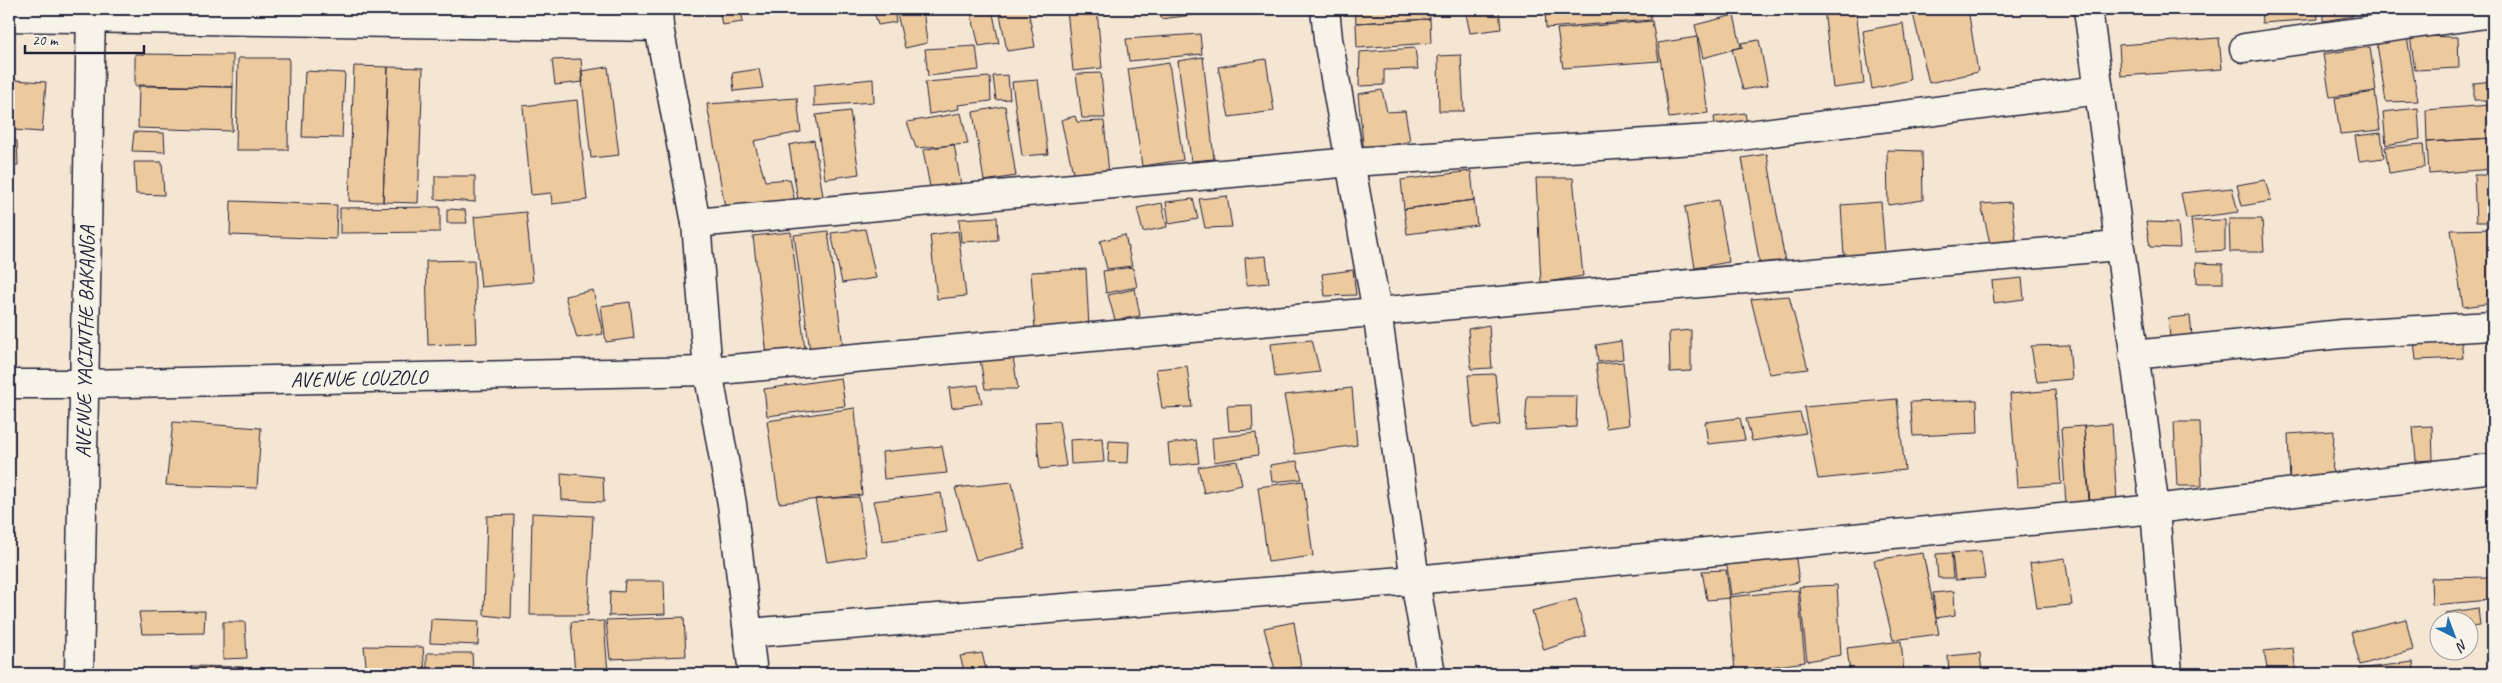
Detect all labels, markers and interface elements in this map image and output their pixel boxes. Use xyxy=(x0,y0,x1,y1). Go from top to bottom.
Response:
scale bar xyxy=(25,22,144,54)
text: 20 m xyxy=(32,31,59,50)
street label: AVENUE YACINTHE BAKANGA xyxy=(70,224,100,458)
street label: AVENUE LOUZOLO xyxy=(290,364,430,393)
north arrow xyxy=(2430,610,2480,660)
text: N xyxy=(2452,636,2471,656)

